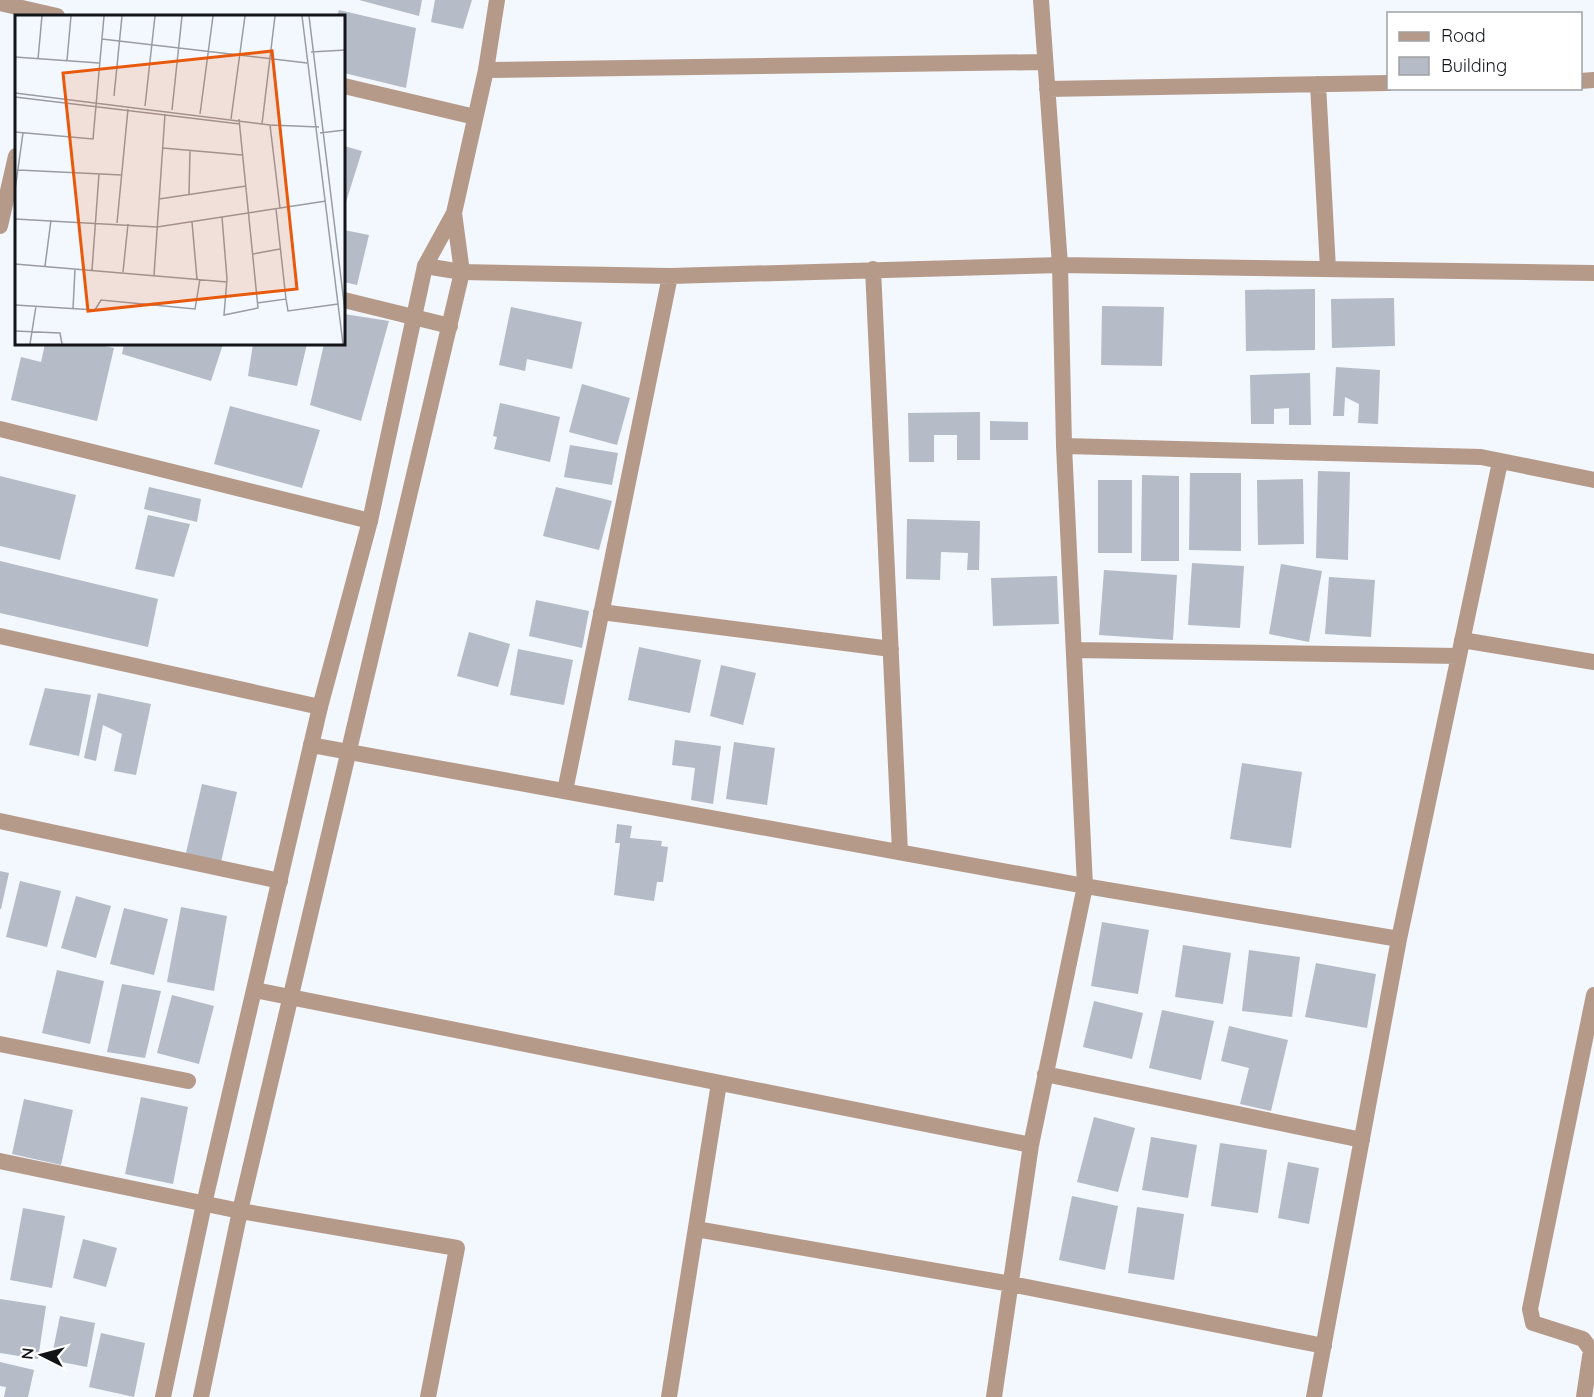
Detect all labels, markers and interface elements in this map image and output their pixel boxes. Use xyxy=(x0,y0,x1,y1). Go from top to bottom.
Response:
legend xyxy=(1387,12,1582,90)
inset map xyxy=(15,15,345,345)
text: Road xyxy=(1441,24,1486,47)
text: Building xyxy=(1441,54,1507,77)
north arrow xyxy=(12,1325,72,1385)
text: N xyxy=(17,1347,38,1360)

